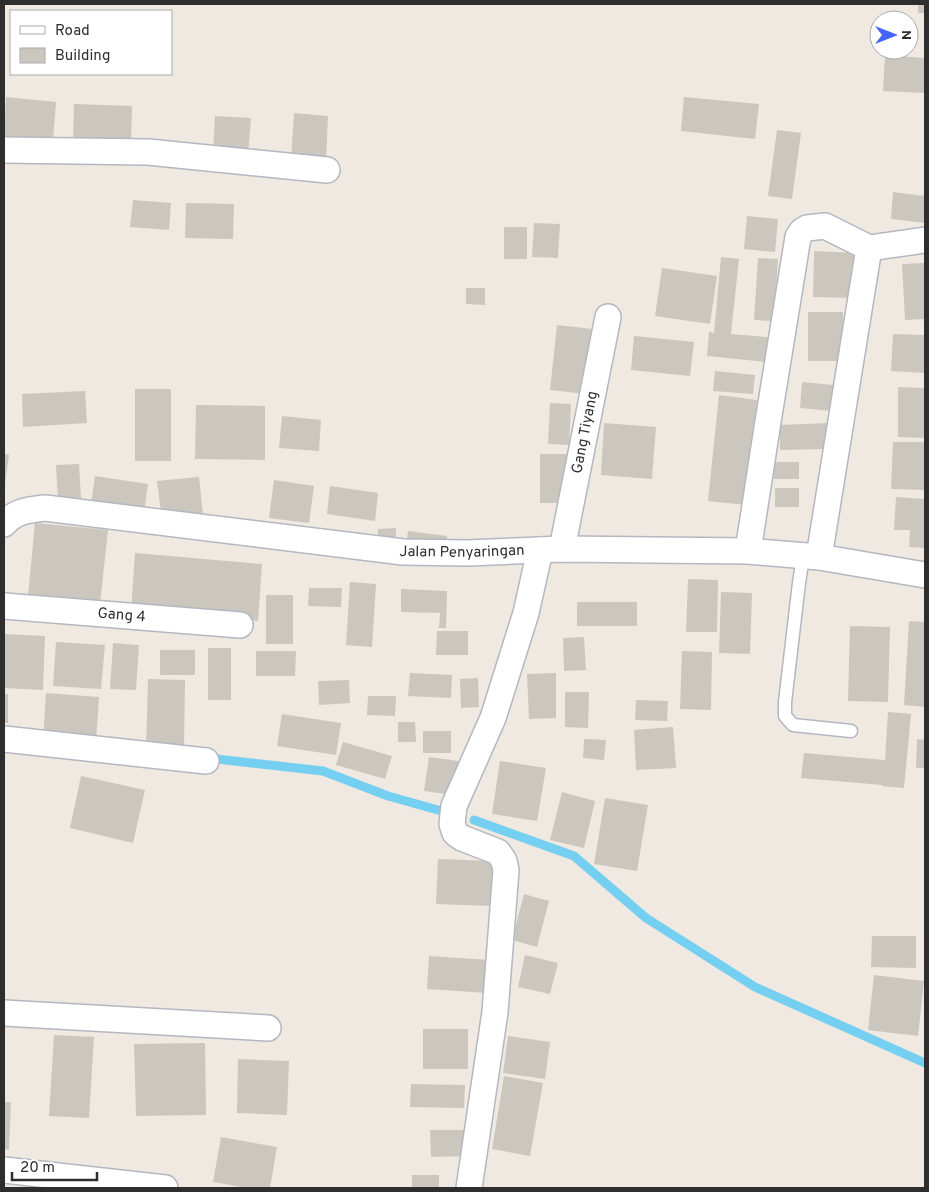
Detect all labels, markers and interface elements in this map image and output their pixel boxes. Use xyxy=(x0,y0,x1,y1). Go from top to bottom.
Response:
legend xyxy=(10,10,172,75)
north arrow xyxy=(869,10,919,60)
text: Road xyxy=(55,22,90,41)
text: N xyxy=(897,30,914,40)
text: Building xyxy=(55,47,110,66)
street label: Gang Tiyang xyxy=(568,389,603,475)
street label: Jalan Penyaringan xyxy=(399,541,525,563)
street label: Gang 4 xyxy=(97,604,147,627)
scale bar xyxy=(12,1150,98,1182)
text: 20 m xyxy=(20,1159,55,1178)

